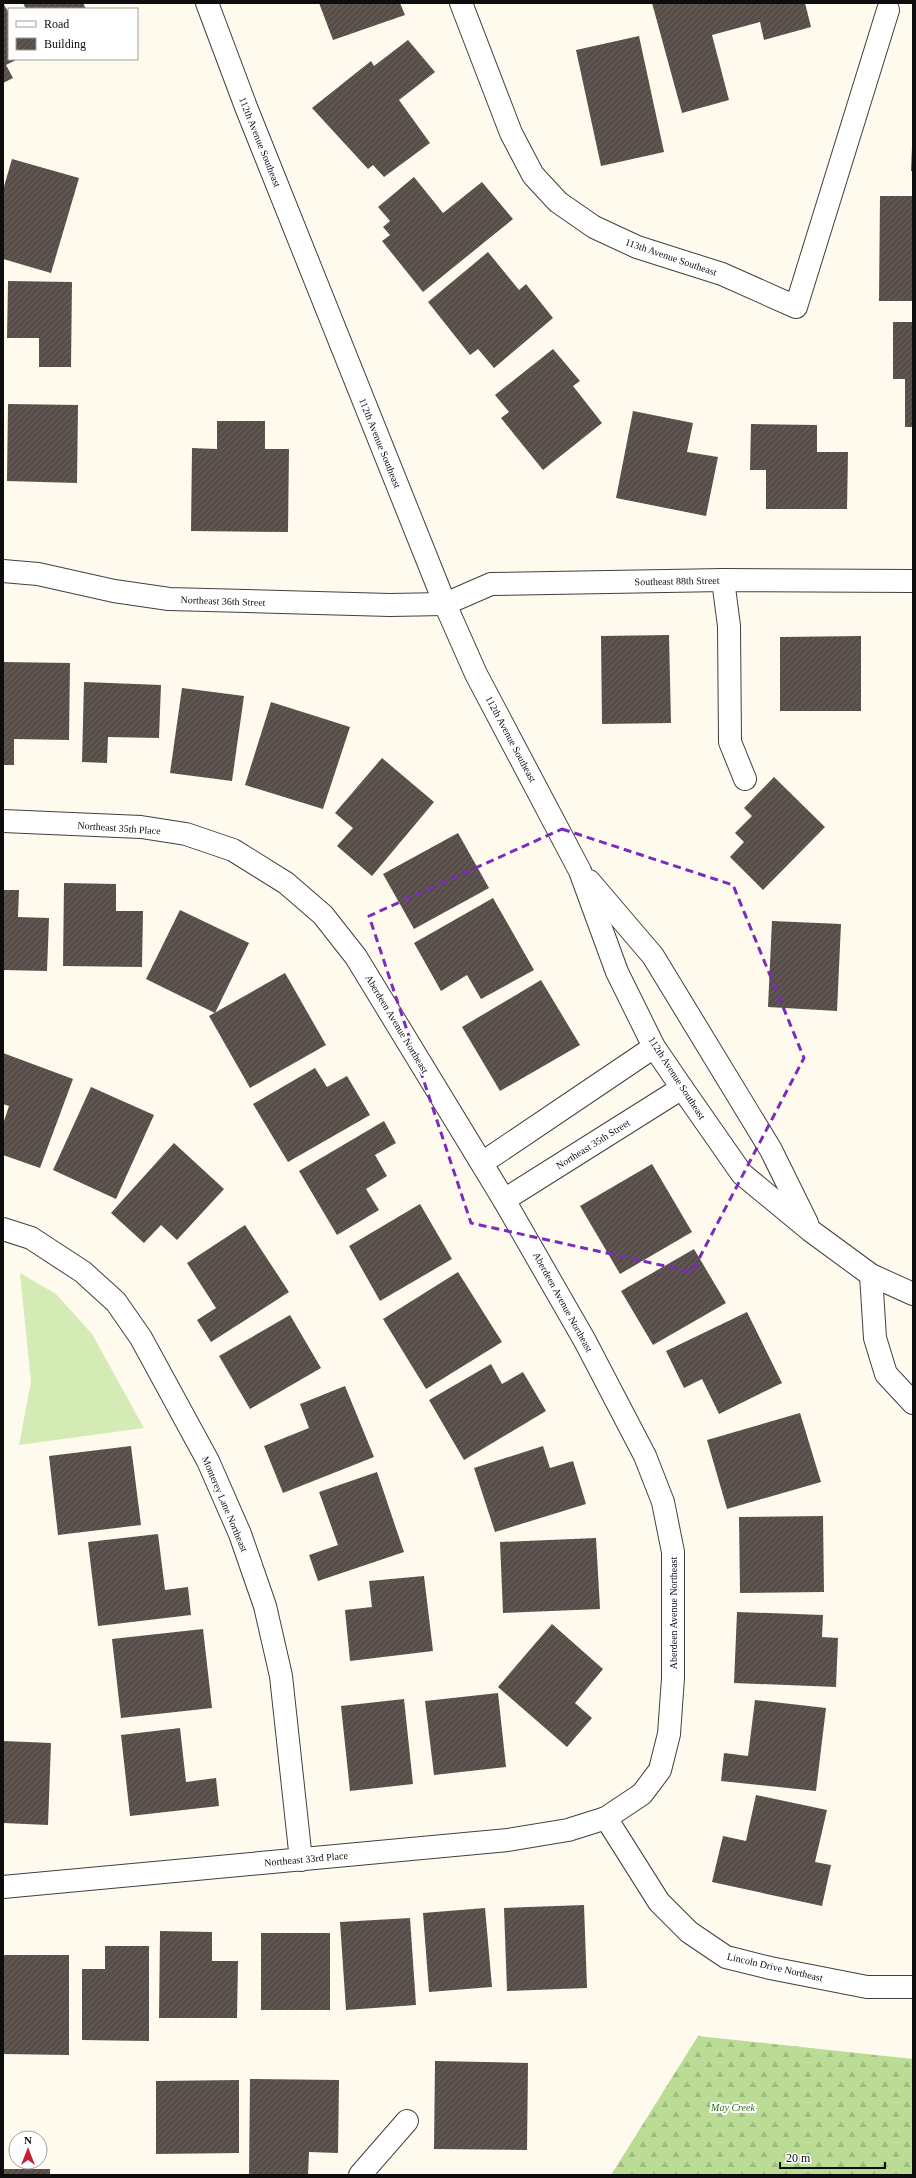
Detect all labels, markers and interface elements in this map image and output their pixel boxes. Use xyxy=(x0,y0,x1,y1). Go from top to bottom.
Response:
legend xyxy=(8,8,138,60)
text: Road xyxy=(44,17,69,31)
text: Building xyxy=(44,37,86,51)
street label: 112th Avenue Southeast xyxy=(237,95,283,189)
street label: 113th Avenue Southeast xyxy=(624,236,718,278)
street label: 112th Avenue Southeast xyxy=(357,396,403,490)
street label: Southeast 88th Street xyxy=(634,575,720,587)
street label: Northeast 36th Street xyxy=(180,594,266,608)
street label: 112th Avenue Southeast xyxy=(484,694,539,784)
street label: Northeast 35th Place xyxy=(77,820,161,836)
street label: Aberdeen Avenue Northeast xyxy=(363,973,431,1075)
street label: 112th Avenue Southeast xyxy=(646,1035,708,1121)
street label: Northeast 35th Street xyxy=(554,1117,632,1171)
street label: Aberdeen Avenue Northeast xyxy=(531,1250,595,1354)
street label: Monterey Lane Northeast xyxy=(200,1455,250,1554)
street label: Aberdeen Avenue Northeast xyxy=(668,1557,679,1669)
street label: Northeast 33rd Place xyxy=(264,1850,349,1868)
street label: Lincoln Drive Northeast xyxy=(726,1951,824,1983)
park label: May Creek xyxy=(710,2102,755,2113)
north arrow xyxy=(8,2130,48,2170)
text: N xyxy=(24,2134,32,2146)
scale bar xyxy=(780,2144,885,2170)
text: 20 m xyxy=(786,2151,811,2165)

